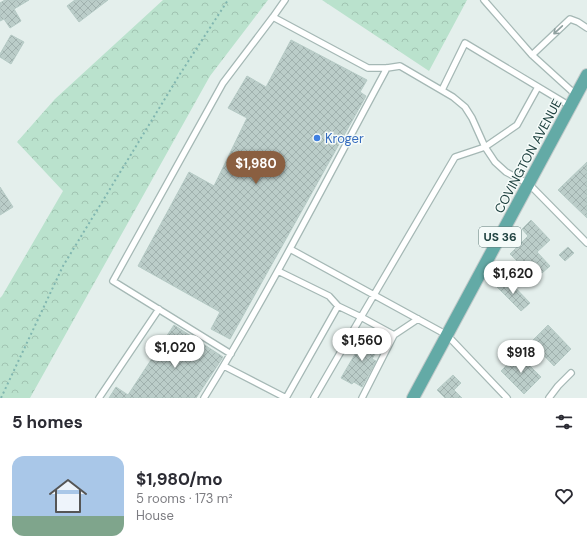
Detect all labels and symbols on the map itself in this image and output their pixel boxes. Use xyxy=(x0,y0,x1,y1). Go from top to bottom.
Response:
one-way arrow xyxy=(553,25,563,35)
street label: COVINGTON AVENUE xyxy=(491,96,565,216)
place label: Kroger xyxy=(325,130,364,147)
marker: Kroger xyxy=(312,133,322,143)
pin: $1,980 xyxy=(223,151,289,185)
road number: US 36 xyxy=(479,227,521,247)
pin: $1,620 xyxy=(480,261,546,295)
pin: $1,560 xyxy=(329,328,395,362)
pin: $1,020 xyxy=(142,335,208,369)
pin: $918 xyxy=(497,340,545,374)

